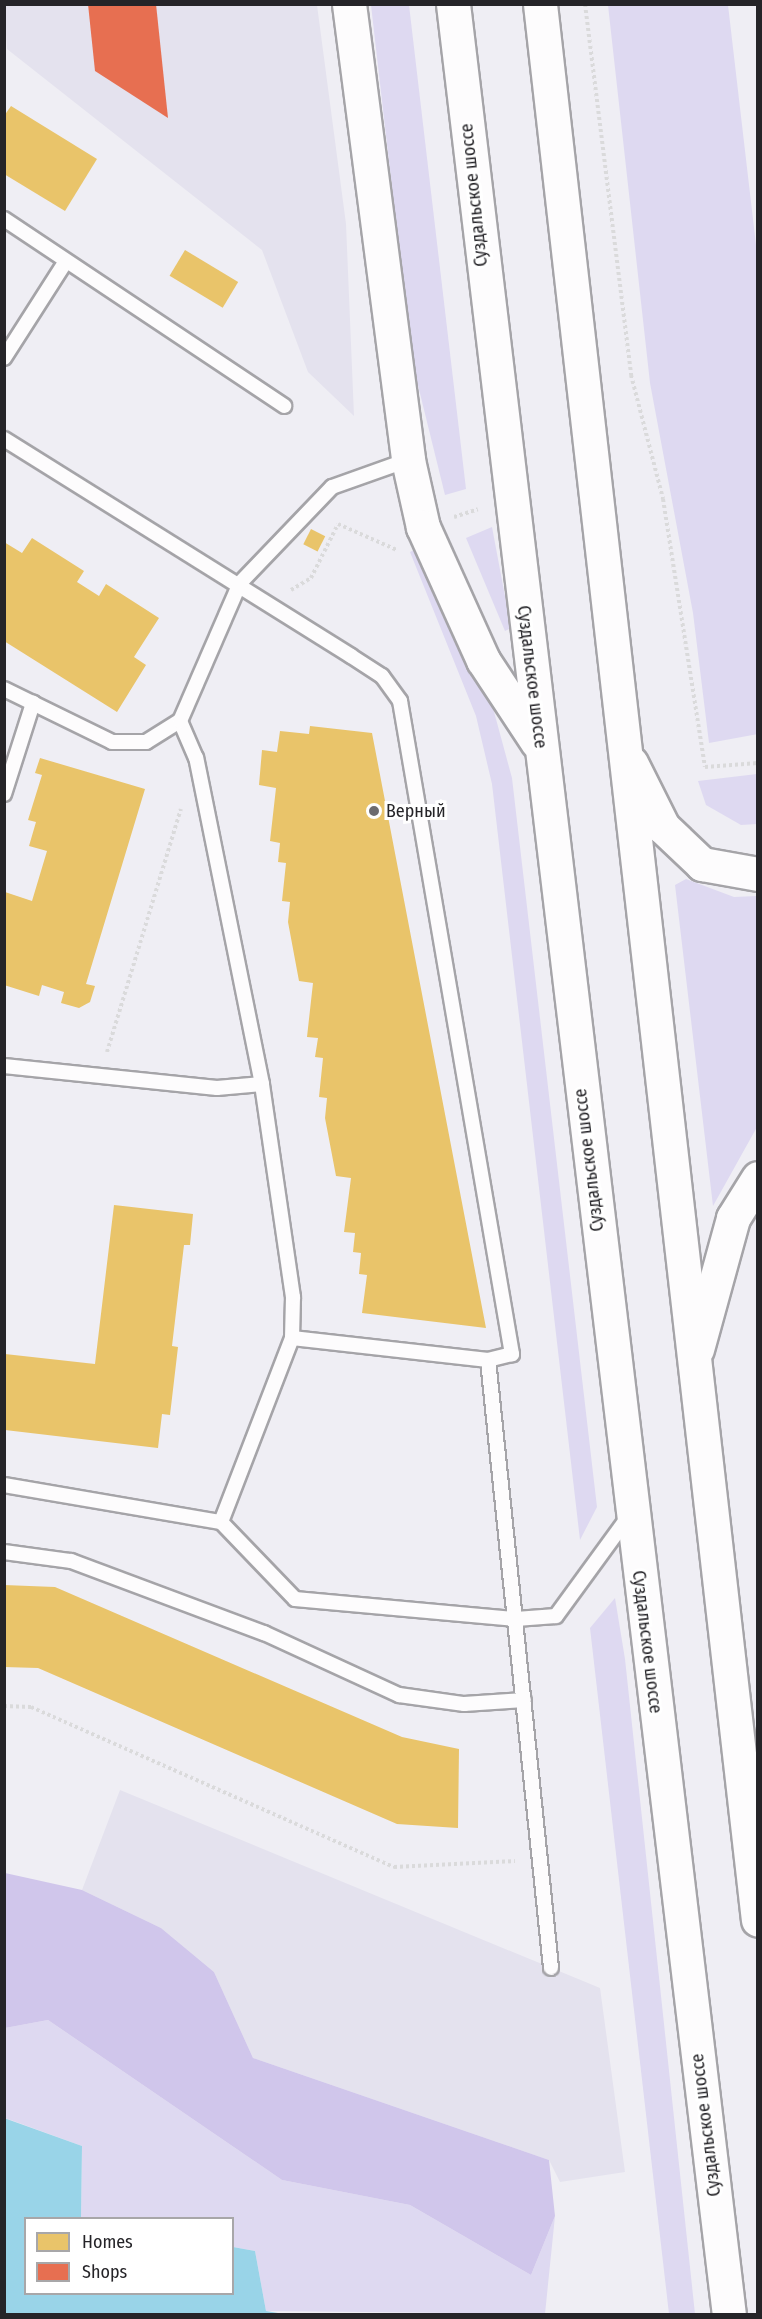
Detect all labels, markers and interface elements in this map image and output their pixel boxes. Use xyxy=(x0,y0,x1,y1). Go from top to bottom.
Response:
street label: Суздальское шоссе xyxy=(456,122,492,268)
street label: Суздальское шоссе xyxy=(513,604,551,750)
place label: Верный xyxy=(386,800,446,822)
marker: Верный xyxy=(367,804,381,818)
street label: Суздальское шоссе xyxy=(570,1087,608,1233)
street label: Суздальское шоссе xyxy=(628,1569,666,1715)
street label: Суздальское шоссе xyxy=(687,2052,725,2198)
legend xyxy=(24,2217,234,2295)
text: Homes xyxy=(82,2231,133,2253)
text: Shops xyxy=(82,2261,127,2283)

